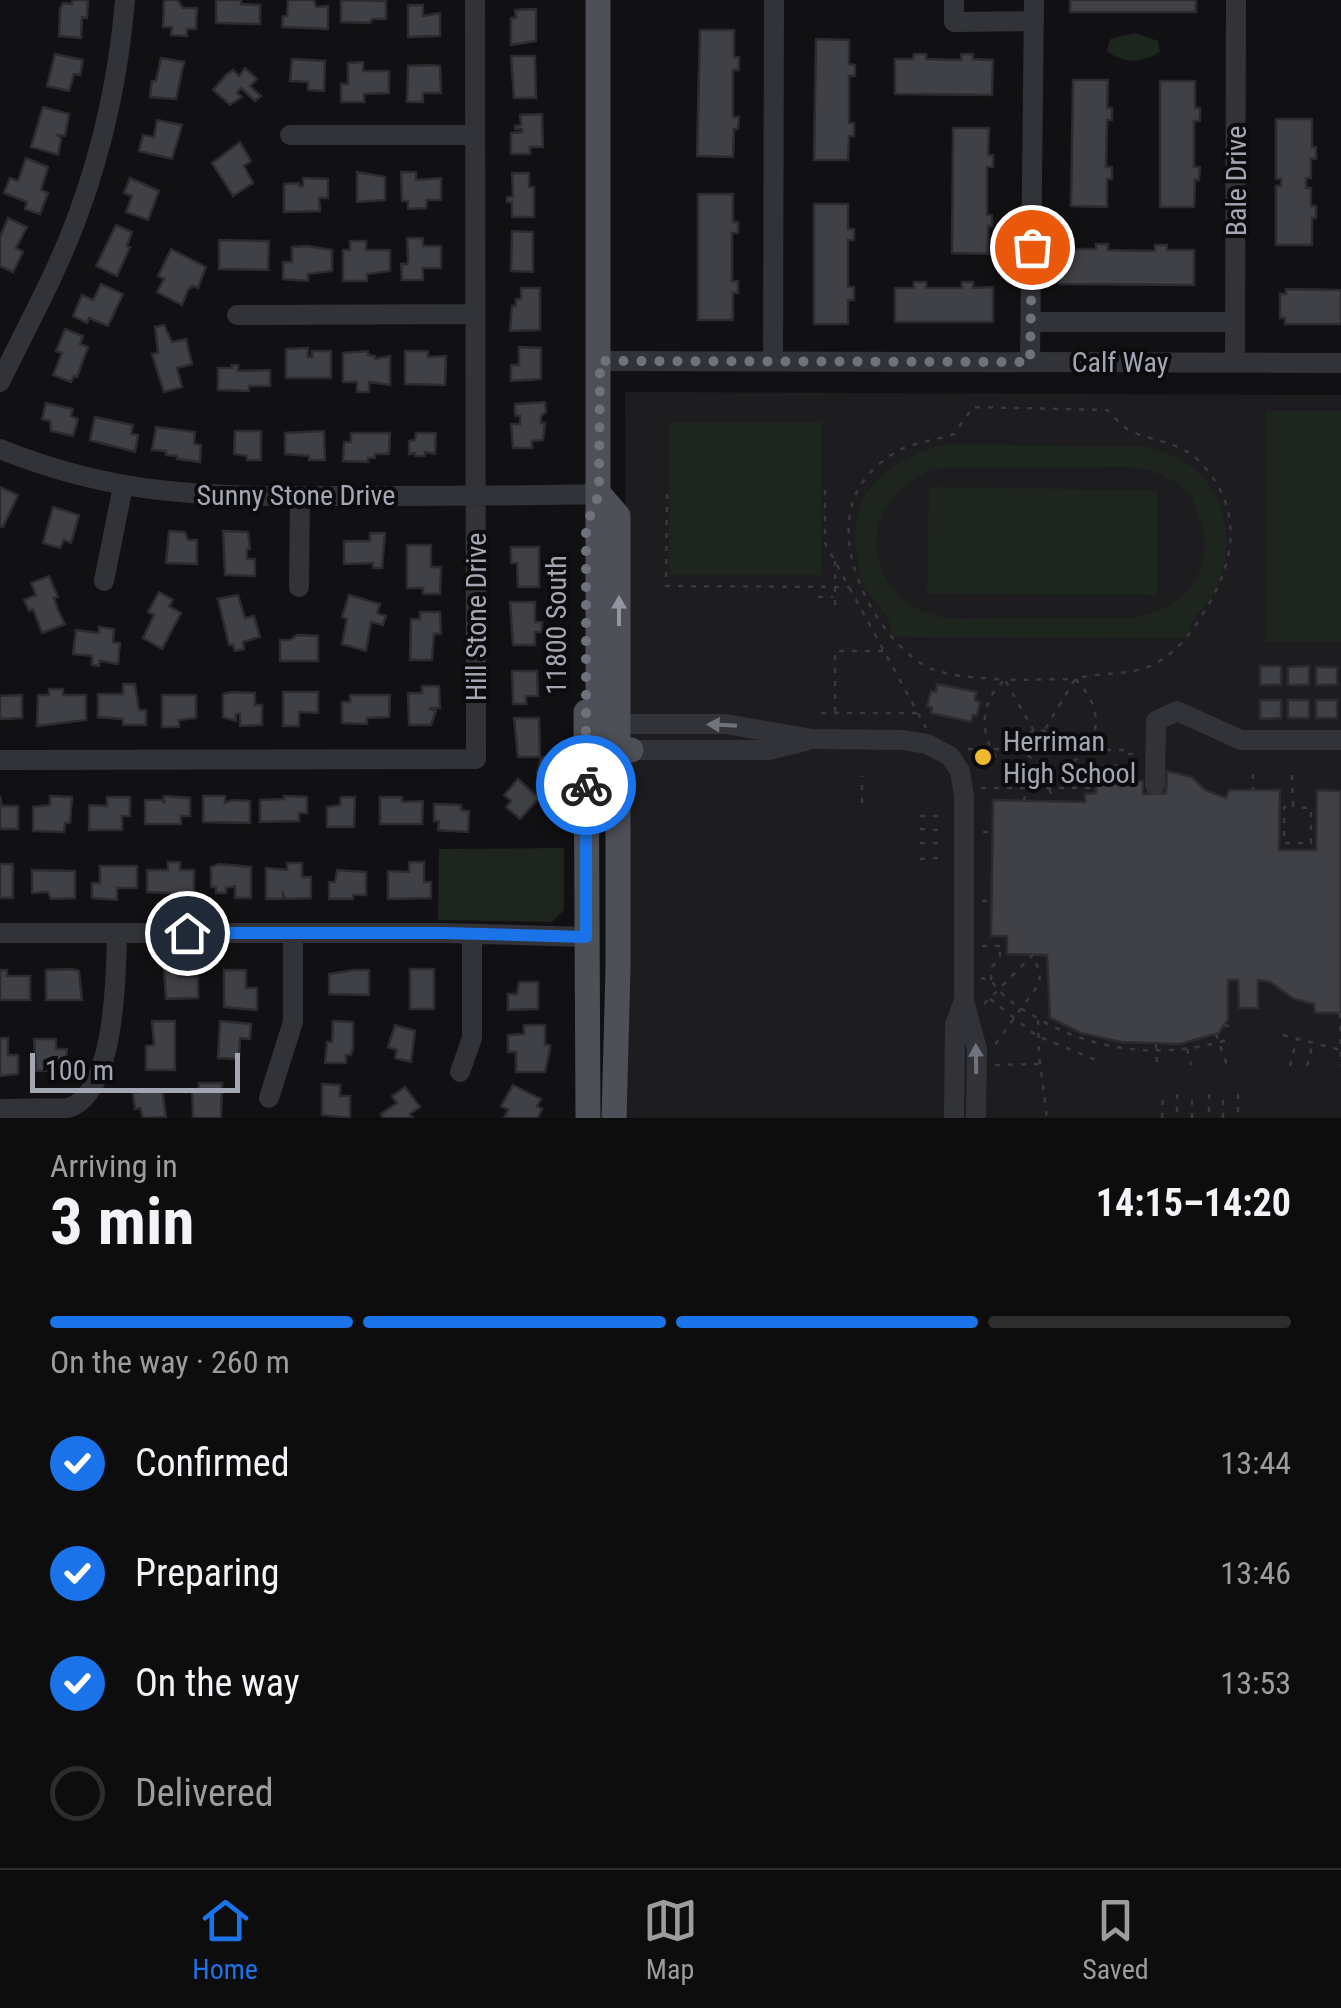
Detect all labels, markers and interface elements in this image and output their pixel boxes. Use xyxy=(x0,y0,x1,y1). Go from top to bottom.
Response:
street label: Bale Drive xyxy=(1220,126,1253,236)
pin xyxy=(990,205,1075,290)
icon: bag xyxy=(1005,220,1060,275)
street label: Calf Way xyxy=(1072,346,1169,379)
street label: Sunny Stone Drive xyxy=(197,479,395,512)
street label: Hill Stone Drive xyxy=(460,533,493,701)
street label: 11800 South xyxy=(540,555,573,695)
one-way arrow xyxy=(611,595,627,627)
one-way arrow xyxy=(706,717,738,733)
place label: Herriman High School xyxy=(1003,725,1136,790)
courier xyxy=(536,735,636,835)
marker: Herriman High School xyxy=(972,746,994,768)
icon: bike xyxy=(559,758,614,813)
pin xyxy=(145,891,230,976)
icon: home xyxy=(160,906,215,961)
one-way arrow xyxy=(968,1042,984,1074)
scale bar xyxy=(30,1048,240,1092)
text: 100 m xyxy=(45,1054,114,1087)
text: Arriving in xyxy=(50,1147,178,1185)
text: 14:15–14:20 xyxy=(1096,1181,1291,1225)
text: 3 min xyxy=(50,1184,194,1260)
text: On the way · 260 m xyxy=(50,1343,290,1381)
icon: check xyxy=(50,1436,105,1491)
text: Confirmed xyxy=(135,1441,290,1485)
text: 13:44 xyxy=(1220,1444,1291,1482)
icon: check xyxy=(50,1546,105,1601)
text: Preparing xyxy=(135,1551,280,1595)
text: 13:46 xyxy=(1220,1554,1291,1592)
icon: check xyxy=(50,1656,105,1711)
text: On the way xyxy=(135,1661,300,1705)
text: 13:53 xyxy=(1220,1664,1291,1702)
text: Delivered xyxy=(135,1771,274,1815)
tab: Home xyxy=(192,1893,258,1986)
tab: Map xyxy=(643,1893,698,1986)
tab: Saved xyxy=(1082,1893,1149,1986)

